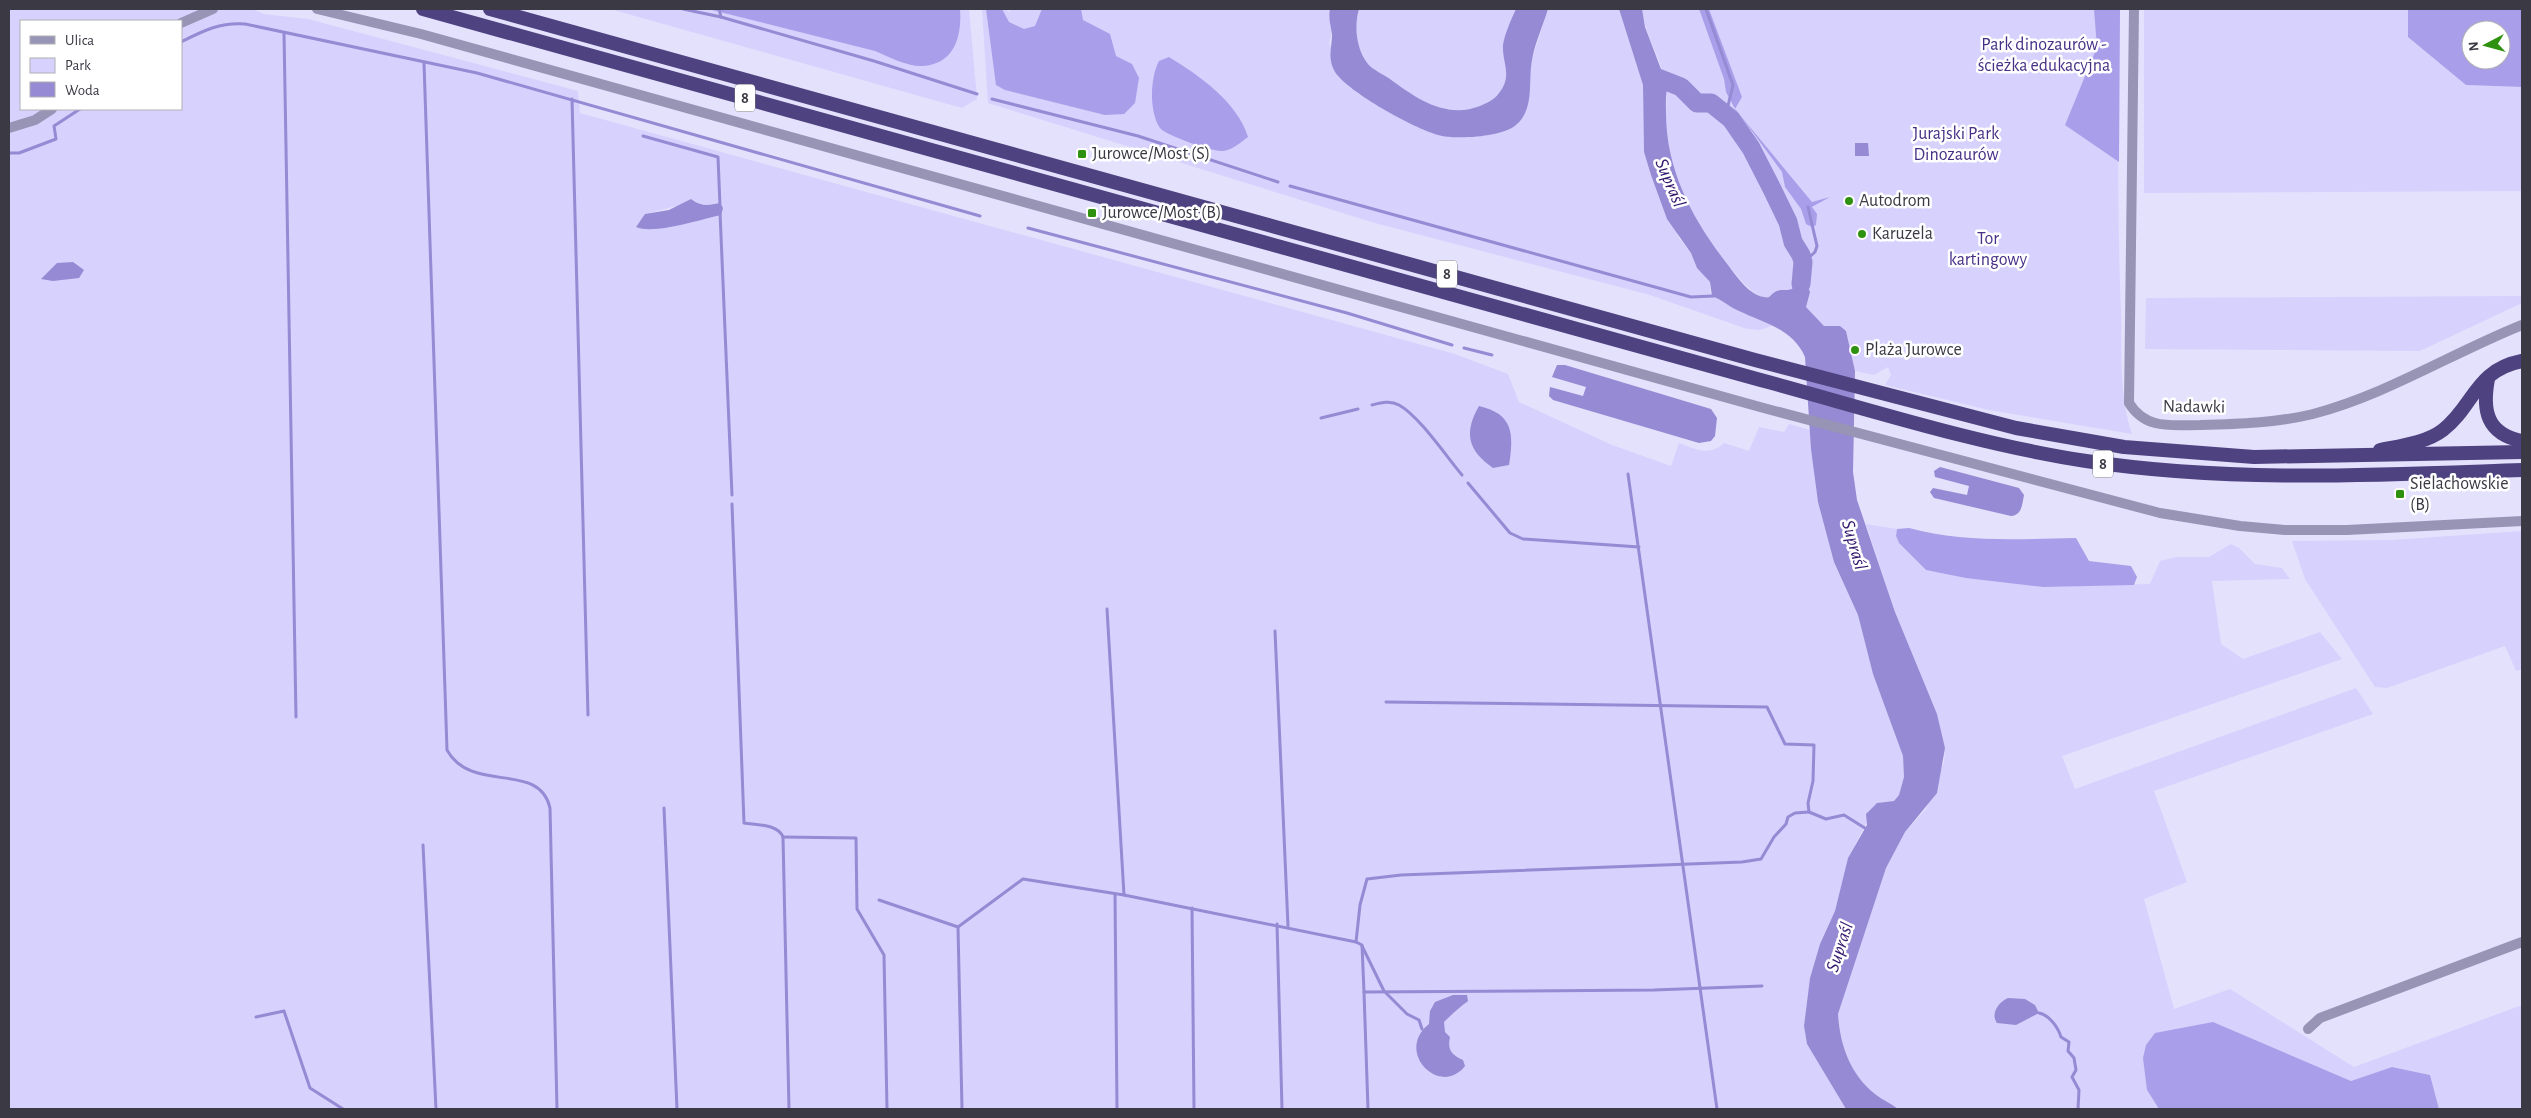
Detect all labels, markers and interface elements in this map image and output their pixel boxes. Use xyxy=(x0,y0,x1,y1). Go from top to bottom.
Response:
legend xyxy=(20,20,182,110)
north arrow xyxy=(2461,20,2511,70)
text: Ulica xyxy=(65,33,94,48)
park label: Park dinozaurów - ścieżka edukacyjna xyxy=(1978,36,2110,75)
text: N xyxy=(2467,41,2482,52)
text: Park xyxy=(65,58,91,73)
text: Woda xyxy=(65,83,100,98)
road number: 8 xyxy=(735,85,755,112)
park label: Jurajski Park Dinozaurów xyxy=(1913,125,2000,164)
place label: Jurowce/Most (S) xyxy=(1092,145,1210,163)
marker: Jurowce/Most (S) xyxy=(1076,148,1088,160)
water label: Supraśl xyxy=(1651,156,1689,210)
place label: Autodrom xyxy=(1859,192,1931,210)
marker: Autodrom xyxy=(1843,195,1855,207)
place label: Jurowce/Most (B) xyxy=(1102,204,1221,222)
marker: Jurowce/Most (B) xyxy=(1086,207,1098,219)
place label: Karuzela xyxy=(1872,225,1933,243)
marker: Karuzela xyxy=(1856,228,1868,240)
park label: Tor kartingowy xyxy=(1949,230,2027,269)
road number: 8 xyxy=(1437,260,1457,288)
place label: Plaża Jurowce xyxy=(1865,341,1962,359)
marker: Plaża Jurowce xyxy=(1849,344,1861,356)
street label: Nadawki xyxy=(2163,397,2225,417)
road number: 8 xyxy=(2093,450,2113,478)
place label: Sielachowskie (B) xyxy=(2410,475,2508,514)
marker: Sielachowskie (B) xyxy=(2394,488,2406,500)
water label: Supraśl xyxy=(1838,518,1870,572)
water label: Supraśl xyxy=(1823,920,1857,974)

